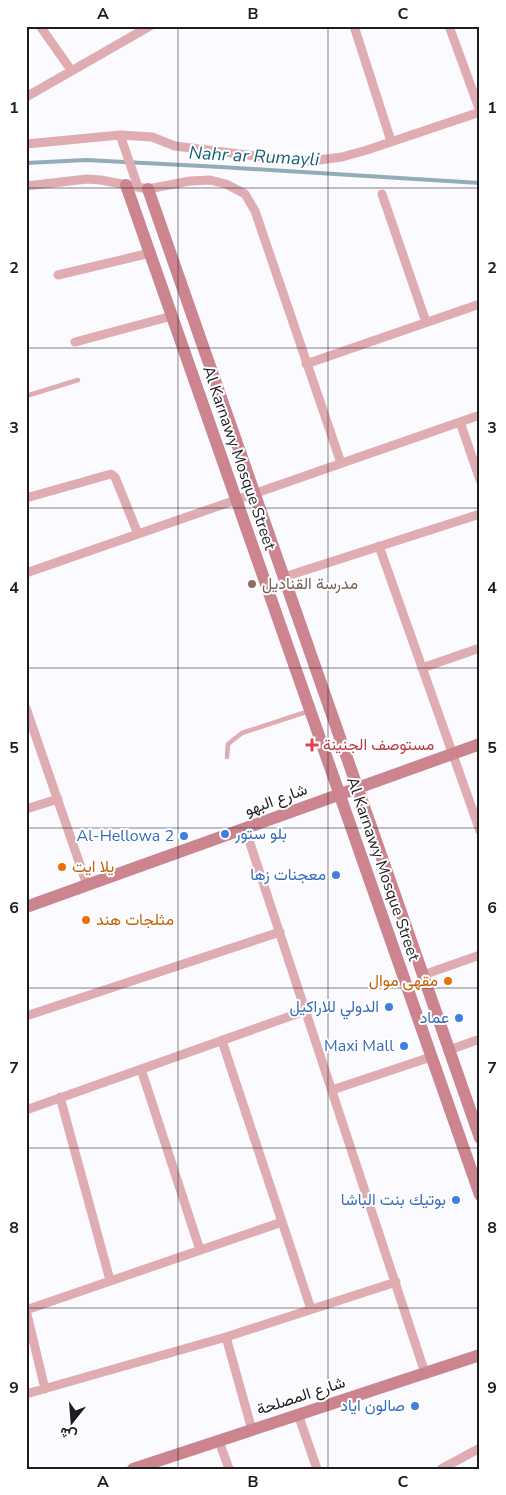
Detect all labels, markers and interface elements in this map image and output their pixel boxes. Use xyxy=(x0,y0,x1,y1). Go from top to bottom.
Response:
text: A xyxy=(97,3,109,25)
text: B xyxy=(247,3,259,25)
text: C xyxy=(398,3,409,25)
text: 1 xyxy=(9,97,19,119)
text: 1 xyxy=(487,97,497,119)
water label: Nahr ar Rumayli xyxy=(188,141,321,171)
text: 2 xyxy=(9,257,19,279)
text: 2 xyxy=(487,257,497,279)
street label: Al Karnawy Mosque Street xyxy=(197,363,281,553)
text: 3 xyxy=(9,417,19,439)
text: 3 xyxy=(487,417,497,439)
place label: مدرسة القناديل xyxy=(262,573,358,595)
text: 4 xyxy=(9,577,19,599)
text: 4 xyxy=(487,577,497,599)
marker: مدرسة القناديل xyxy=(246,578,258,590)
place label: مستوصف الجنينة xyxy=(323,734,434,756)
text: 5 xyxy=(9,737,19,759)
text: 5 xyxy=(487,737,497,759)
marker: مستوصف الجنينة xyxy=(305,738,319,752)
street label: Al Karnawy Mosque Street xyxy=(341,774,425,964)
street label: شارع البهو xyxy=(242,779,310,821)
place label: بلو ستور xyxy=(234,823,287,845)
place label: Al-Hellowa 2 xyxy=(77,825,174,847)
marker: بلو ستور xyxy=(219,828,231,840)
marker: Al-Hellowa 2 xyxy=(178,830,190,842)
place label: يلا ايت xyxy=(72,856,114,878)
marker: يلا ايت xyxy=(56,861,68,873)
place label: معجنات زها xyxy=(250,864,326,886)
marker: معجنات زها xyxy=(330,869,342,881)
text: 6 xyxy=(9,897,19,919)
text: 6 xyxy=(487,897,497,919)
place label: مثلجات هند xyxy=(96,909,174,931)
marker: مثلجات هند xyxy=(80,914,92,926)
place label: مقهى موال xyxy=(369,970,438,992)
marker: مقهى موال xyxy=(442,975,454,987)
place label: الدولي للاراكيل xyxy=(289,996,379,1020)
marker: الدولي للاراكيل xyxy=(383,1001,395,1013)
place label: عماد xyxy=(420,1007,449,1029)
marker: عماد xyxy=(453,1012,465,1024)
place label: Maxi Mall xyxy=(324,1035,394,1057)
marker: Maxi Mall xyxy=(398,1040,410,1052)
text: 7 xyxy=(9,1057,19,1079)
text: 7 xyxy=(487,1057,497,1079)
place label: بوتيك بنت الباشا xyxy=(341,1189,446,1211)
marker: بوتيك بنت الباشا xyxy=(450,1194,462,1206)
text: 8 xyxy=(9,1217,19,1239)
text: 8 xyxy=(487,1217,497,1239)
street label: شارع المصلحة xyxy=(254,1371,348,1421)
text: 9 xyxy=(9,1377,19,1399)
text: 9 xyxy=(487,1377,497,1399)
place label: صالون اياد xyxy=(340,1395,405,1417)
north arrow xyxy=(48,1398,98,1448)
marker: صالون اياد xyxy=(409,1400,421,1412)
text: ش xyxy=(57,1422,79,1445)
text: A xyxy=(97,1471,109,1493)
text: B xyxy=(247,1471,259,1493)
text: C xyxy=(398,1471,409,1493)

